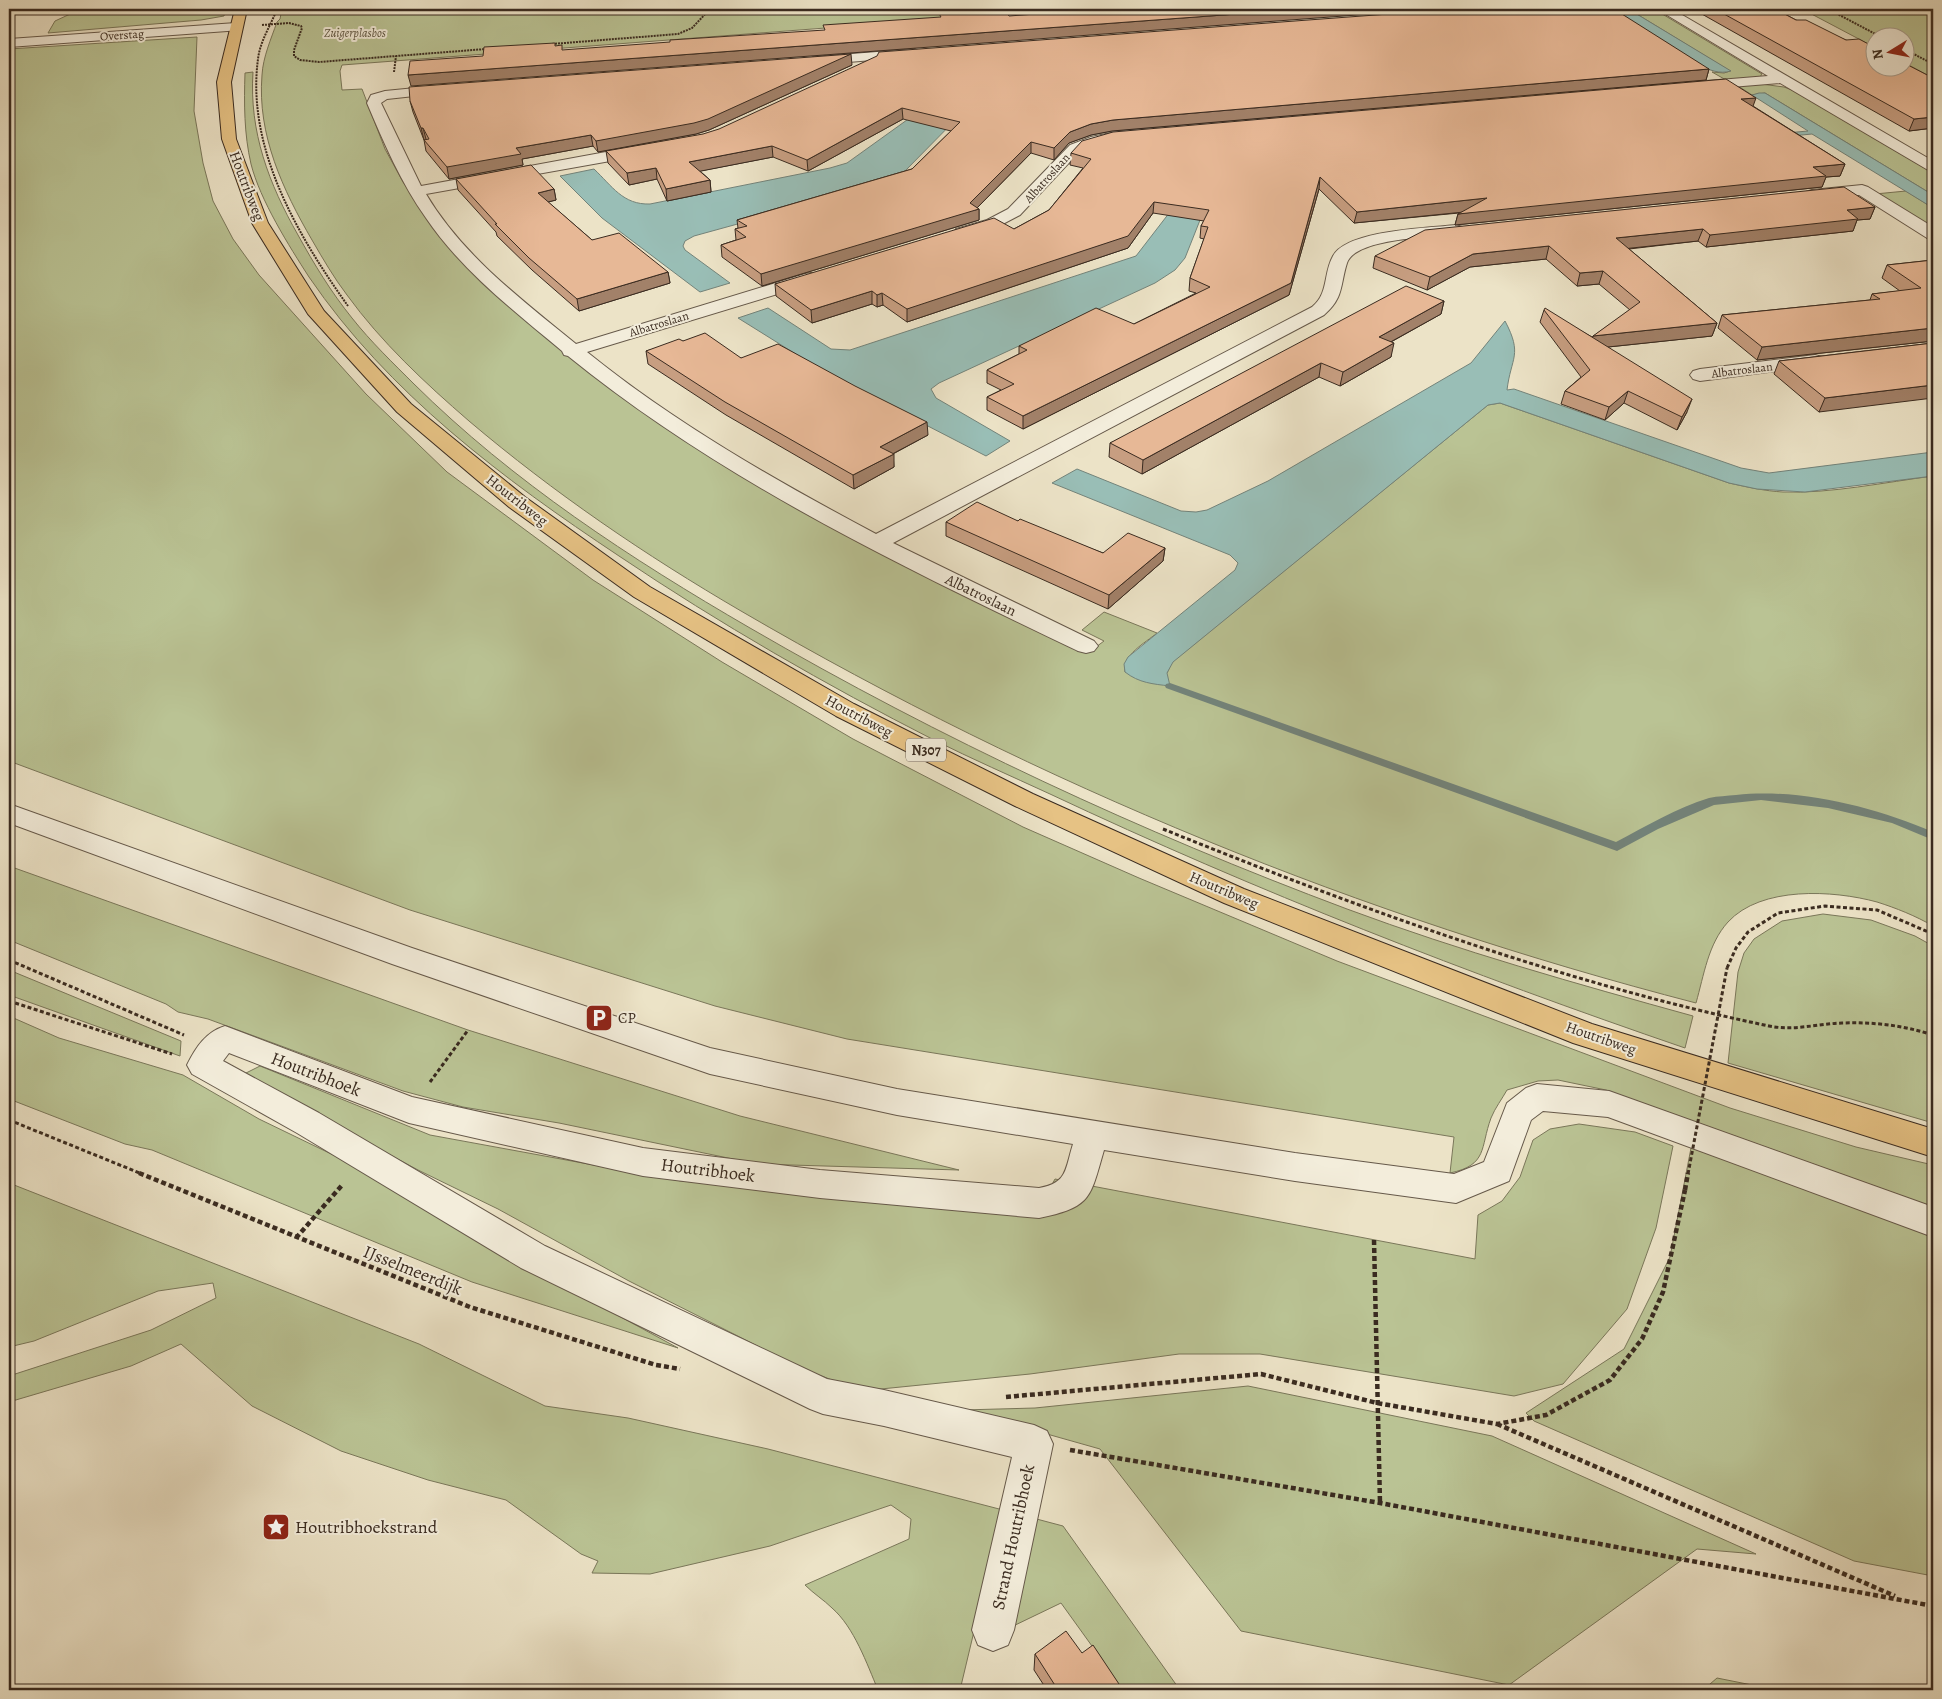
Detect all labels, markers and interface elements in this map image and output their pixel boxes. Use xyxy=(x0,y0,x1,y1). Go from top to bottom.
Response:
street label: Overstag xyxy=(100,25,144,45)
park label: Zuigerplasbos xyxy=(324,25,386,41)
north arrow xyxy=(1864,28,1914,78)
text: N xyxy=(1867,47,1888,61)
street label: Houtribweg xyxy=(225,148,270,224)
street label: Albatroslaan xyxy=(1020,150,1074,207)
street label: Albatroslaan xyxy=(626,307,691,341)
street label: Albatroslaan xyxy=(1710,358,1774,382)
street label: Houtribweg xyxy=(482,470,552,531)
street label: Albatroslaan xyxy=(941,569,1020,621)
street label: Houtribweg xyxy=(822,690,896,742)
road number: N307 xyxy=(906,738,946,762)
street label: Houtribweg xyxy=(1186,866,1262,914)
parking icon: CP xyxy=(584,1003,614,1033)
place label: CP xyxy=(618,1008,636,1028)
street label: Houtribweg xyxy=(1563,1017,1639,1060)
street label: Houtribhoek xyxy=(268,1046,364,1102)
street label: Houtribhoek xyxy=(660,1152,756,1188)
street label: IJsselmeerdijk xyxy=(360,1239,466,1301)
street label: Strand Houtribhoek xyxy=(986,1462,1040,1612)
place icon: Houtribhoekstrand xyxy=(261,1512,291,1542)
place label: Houtribhoekstrand xyxy=(295,1515,438,1539)

